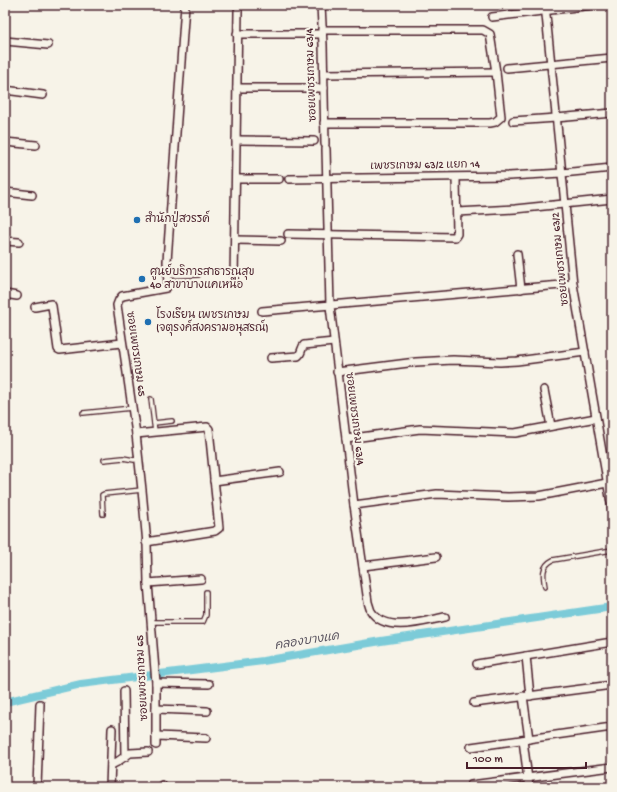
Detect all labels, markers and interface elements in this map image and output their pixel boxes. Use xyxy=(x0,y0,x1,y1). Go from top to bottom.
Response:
street label: ซอยเพชรเกษม 63/4 xyxy=(304,27,320,122)
street label: เพชรเกษม 63/2 แยก 14 xyxy=(370,159,481,173)
place label: สำนักปู่สวรรค์ xyxy=(145,210,210,227)
street label: ซอยเพชรเกษม 63/2 xyxy=(550,211,572,306)
marker: สำนักปู่สวรรค์ xyxy=(132,215,142,225)
place label: ศูนย์บริการสาธารณสุข 40 สาขาบางแคเหนือ xyxy=(150,263,254,292)
marker: ศูนย์บริการสาธารณสุข 40 สาขาบางแคเหนือ xyxy=(137,274,147,284)
place label: โรงเรียน เพชรเกษม (จตุรงค์สงครามอนุสรณ์) xyxy=(156,306,269,336)
street label: ซอยเพชรเกษม 65 xyxy=(123,311,147,398)
marker: โรงเรียน เพชรเกษม (จตุรงค์สงครามอนุสรณ์) xyxy=(143,317,153,327)
street label: ซอยเพชรเกษม 63/4 xyxy=(342,372,366,467)
water label: คลองบางแค xyxy=(274,630,341,654)
street label: ซอยเพชรเกษม 65 xyxy=(135,635,151,721)
scale bar xyxy=(467,744,586,770)
text: 100 m xyxy=(472,753,503,767)

